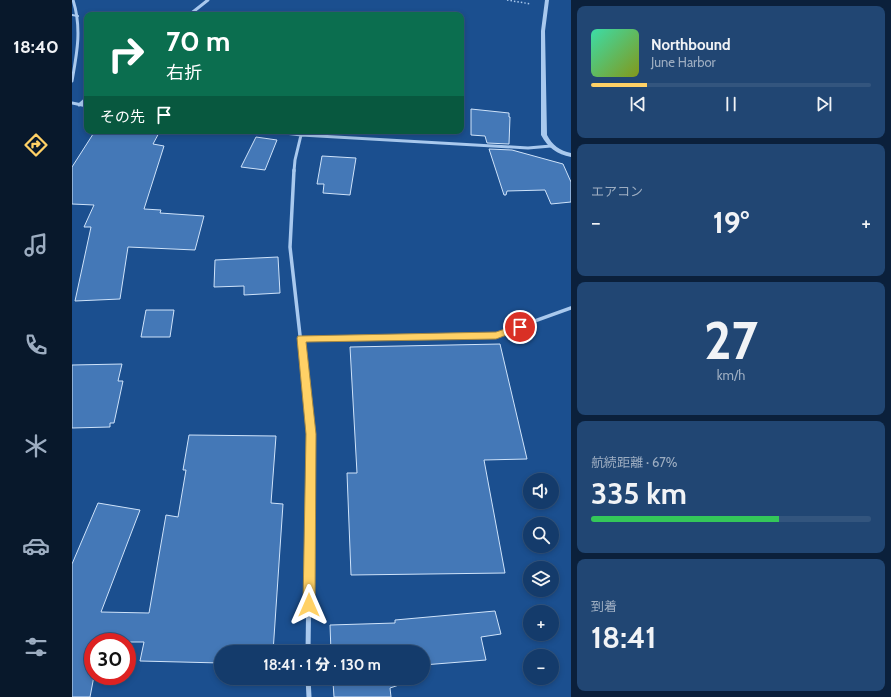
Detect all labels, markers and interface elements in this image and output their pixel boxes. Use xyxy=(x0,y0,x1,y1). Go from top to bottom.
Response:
text: 70 m xyxy=(166,24,230,58)
icon: right xyxy=(100,28,152,80)
text: 18:40 xyxy=(13,36,59,58)
text: Northbound xyxy=(651,36,731,54)
text: June Harbor xyxy=(651,54,716,70)
text: 右折 xyxy=(166,62,202,84)
icon: previous xyxy=(627,93,649,115)
icon: pause xyxy=(720,93,742,115)
icon: next xyxy=(813,93,835,115)
icon: arrive xyxy=(153,104,175,126)
text: その先 xyxy=(100,108,145,126)
icon: directions xyxy=(22,131,50,159)
text: エアコン xyxy=(591,183,643,199)
text: 19° xyxy=(713,204,749,241)
text: − xyxy=(591,209,601,236)
text: + xyxy=(861,209,871,236)
icon: music xyxy=(22,231,50,259)
text: 27 xyxy=(704,309,758,372)
pin xyxy=(503,310,537,344)
icon: arrive xyxy=(509,316,531,338)
icon: phone xyxy=(22,331,50,359)
text: km/h xyxy=(717,367,745,383)
icon: climate xyxy=(22,432,50,460)
text: 航続距離 · 67% xyxy=(591,454,677,470)
map controls xyxy=(523,473,559,685)
button: sound xyxy=(523,473,559,509)
text: 335 km xyxy=(591,475,687,512)
button: search xyxy=(523,517,559,553)
icon: car xyxy=(22,532,50,560)
button: layers xyxy=(523,561,559,597)
position arrow xyxy=(288,584,330,626)
text: 到着 xyxy=(591,598,617,614)
button: + xyxy=(523,605,559,641)
text: 18:41 xyxy=(591,619,656,656)
icon: filters xyxy=(22,633,50,661)
speed limit sign: 30 xyxy=(84,633,136,685)
button: − xyxy=(523,649,559,685)
text: 18:41 · 1 分 · 130 m xyxy=(263,656,381,674)

